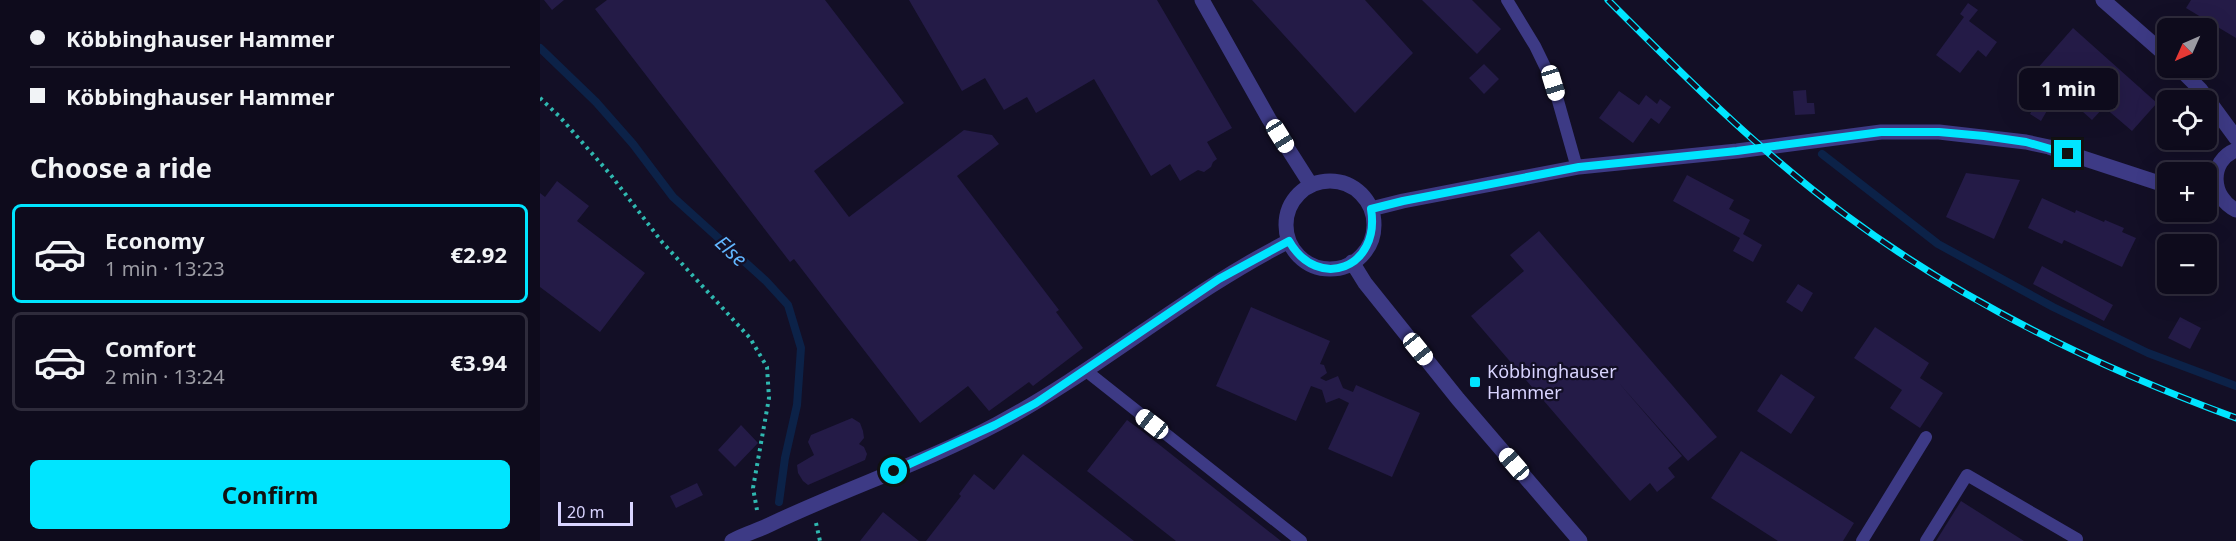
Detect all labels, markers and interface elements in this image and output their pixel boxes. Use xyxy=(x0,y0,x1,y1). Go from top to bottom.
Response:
north arrow xyxy=(2157,18,2217,78)
map controls xyxy=(2157,18,2217,294)
text: Köbbinghauser Hammer xyxy=(66,23,334,53)
car xyxy=(1539,63,1567,103)
callout: 1 min xyxy=(2018,67,2117,109)
text: 1 min xyxy=(2041,75,2096,102)
text: Köbbinghauser Hammer xyxy=(66,81,334,111)
button: locate xyxy=(2157,90,2217,150)
car xyxy=(1263,116,1297,156)
route end xyxy=(2054,140,2081,167)
text: Choose a ride xyxy=(30,149,212,186)
button: + xyxy=(2157,162,2217,222)
text: Economy xyxy=(105,225,204,255)
icon: car xyxy=(33,227,87,281)
water label: Else xyxy=(710,229,753,272)
button: − xyxy=(2157,234,2217,294)
text: €2.92 xyxy=(450,239,507,269)
text: 1 min · 13:23 xyxy=(105,255,225,282)
car xyxy=(1400,329,1436,369)
text: Comfort xyxy=(105,333,196,363)
icon: car xyxy=(33,335,87,389)
text: €3.94 xyxy=(450,347,507,377)
place label: Köbbinghauser Hammer xyxy=(1487,359,1617,404)
text: 2 min · 13:24 xyxy=(105,363,225,390)
marker: Köbbinghauser Hammer xyxy=(1468,375,1482,389)
car xyxy=(1132,406,1172,442)
car xyxy=(1495,445,1533,483)
route start xyxy=(880,457,907,484)
button: Confirm xyxy=(30,460,510,529)
scale bar xyxy=(558,499,633,526)
text: 20 m xyxy=(567,501,604,523)

